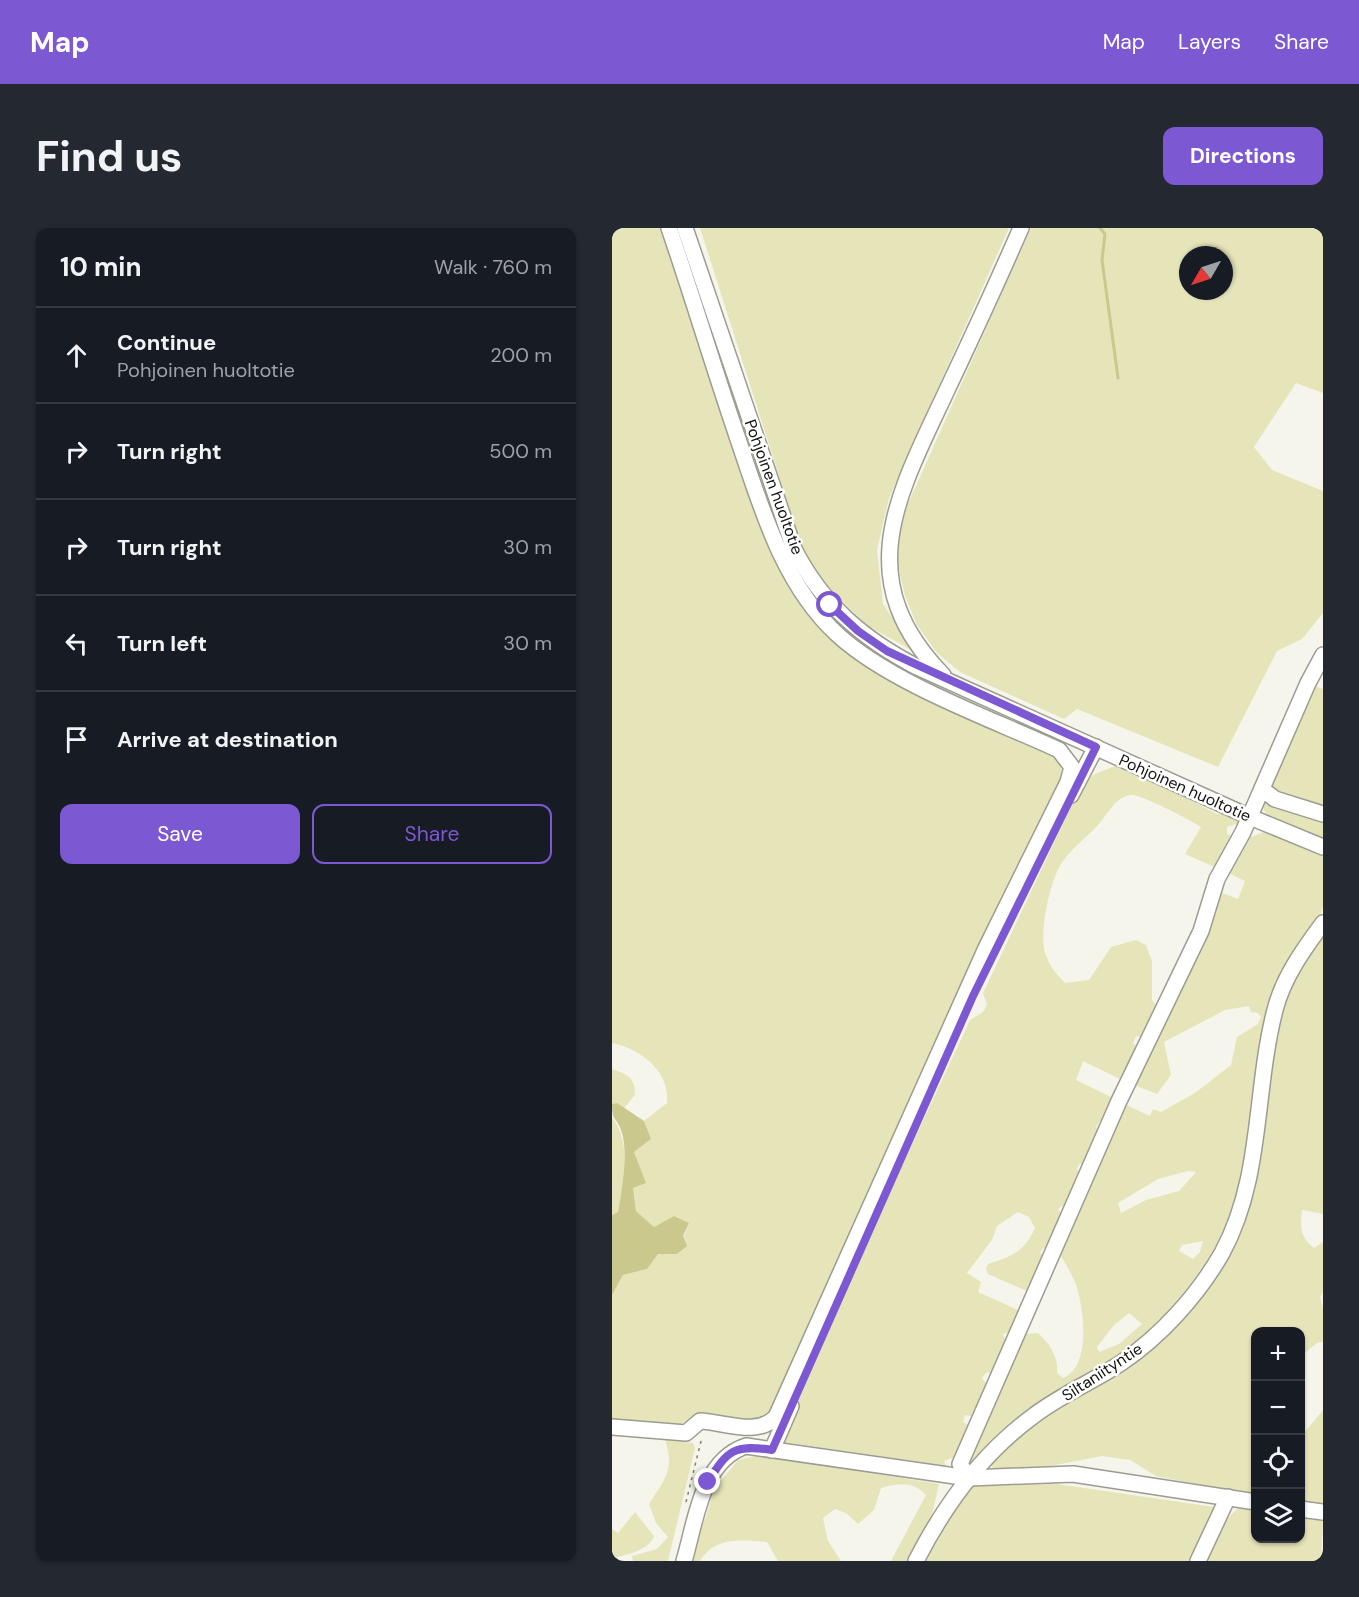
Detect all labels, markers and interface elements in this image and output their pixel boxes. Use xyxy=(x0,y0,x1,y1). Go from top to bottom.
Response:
text: Map xyxy=(30,24,90,61)
text: Map xyxy=(1103,28,1145,56)
text: Layers xyxy=(1178,28,1241,56)
text: Share xyxy=(1274,28,1329,56)
button: Directions xyxy=(1163,127,1323,185)
text: Find us xyxy=(36,129,182,184)
north arrow xyxy=(1179,246,1233,300)
text: 10 min xyxy=(60,250,142,284)
text: Walk · 760 m xyxy=(434,254,552,280)
text: Continue xyxy=(117,328,216,357)
icon: ahead xyxy=(60,339,93,372)
text: 200 m xyxy=(490,342,552,368)
text: Pohjoinen huoltotie xyxy=(117,357,295,383)
street label: Pohjoinen huoltotie xyxy=(740,417,808,557)
icon: right xyxy=(60,435,93,468)
text: Turn right xyxy=(117,437,222,466)
text: 500 m xyxy=(489,438,552,464)
icon: right xyxy=(60,531,93,564)
text: Turn right xyxy=(117,533,222,562)
text: 30 m xyxy=(503,534,552,560)
route start xyxy=(816,591,842,617)
icon: left xyxy=(60,627,93,660)
text: Turn left xyxy=(117,629,207,658)
text: 30 m xyxy=(503,630,552,656)
icon: arrive xyxy=(60,723,93,756)
text: Arrive at destination xyxy=(117,725,338,754)
street label: Pohjoinen huoltotie xyxy=(1116,749,1254,827)
button: Save xyxy=(60,804,300,864)
button: Share xyxy=(312,804,552,864)
map controls xyxy=(1251,1327,1305,1543)
button: + xyxy=(1251,1327,1305,1381)
street label: Siltaniityntie xyxy=(1058,1338,1146,1406)
button: − xyxy=(1251,1381,1305,1435)
button: locate xyxy=(1251,1435,1305,1489)
route end xyxy=(694,1468,720,1494)
button: layers xyxy=(1251,1489,1305,1543)

